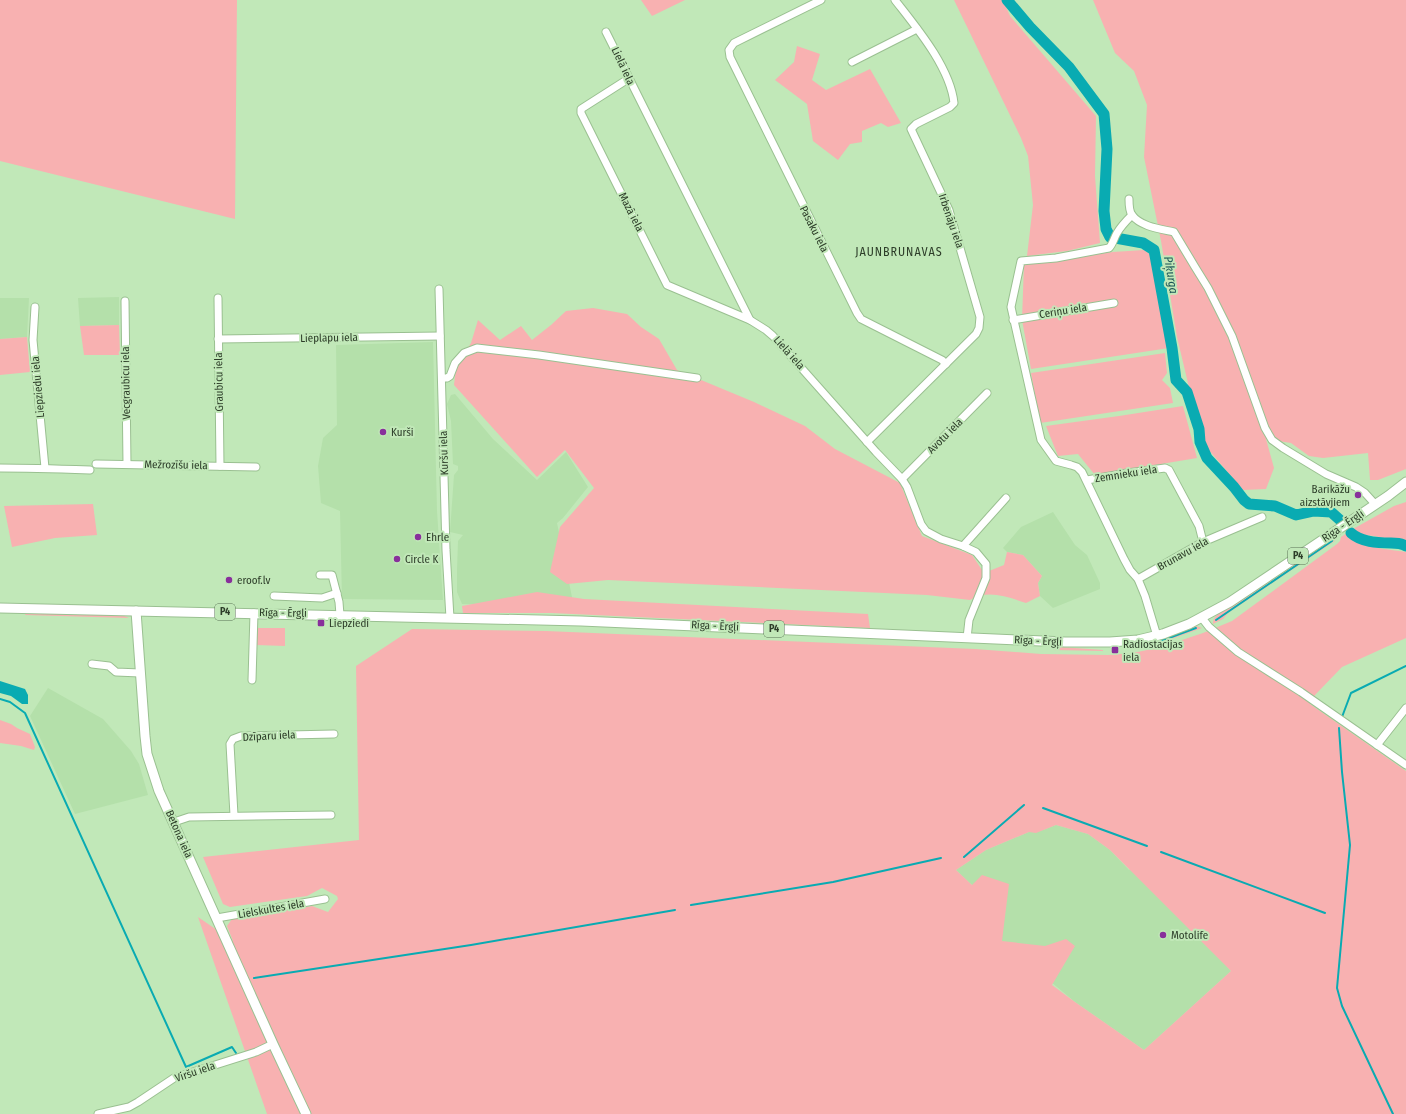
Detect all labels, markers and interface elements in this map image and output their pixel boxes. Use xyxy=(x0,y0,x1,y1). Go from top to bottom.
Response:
street label: Lielā iela xyxy=(609,45,637,87)
street label: Mazā iela xyxy=(616,190,646,234)
street label: Irbenāju iela xyxy=(936,192,966,250)
street label: Pasaku iela xyxy=(797,204,831,254)
district label: JAUNBRUNAVAS xyxy=(855,245,943,259)
water label: Piķurga xyxy=(1160,255,1181,295)
street label: Ceriņu iela xyxy=(1038,301,1088,322)
street label: Lieplapu iela xyxy=(300,331,358,345)
street label: Lielā iela xyxy=(771,334,807,372)
street label: Vecgraubicu iela xyxy=(119,346,133,420)
street label: Graubicu iela xyxy=(212,352,226,412)
street label: Liepziedu iela xyxy=(29,356,47,418)
street label: Avotu iela xyxy=(925,416,965,456)
place label: Kurši xyxy=(391,426,414,439)
marker: Kurši xyxy=(378,427,388,437)
street label: Kuršu iela xyxy=(437,430,451,476)
street label: Mežrozīšu iela xyxy=(144,458,208,472)
street label: Zemnieku iela xyxy=(1094,463,1158,485)
place label: Barikāžu aizstāvjiem xyxy=(1300,483,1350,509)
marker: Barikāžu aizstāvjiem xyxy=(1353,490,1363,500)
street label: Rīga - Ērgļi xyxy=(1319,507,1367,545)
place label: Ehrle xyxy=(426,531,449,544)
marker: Ehrle xyxy=(413,532,423,542)
street label: Brunavu iela xyxy=(1155,535,1211,573)
road number: P4 xyxy=(1288,548,1308,564)
place label: Circle K xyxy=(405,553,438,566)
marker: Circle K xyxy=(392,554,402,564)
place label: eroof.lv xyxy=(237,574,270,587)
marker: eroof.lv xyxy=(224,575,234,585)
road number: P4 xyxy=(215,604,235,620)
street label: Rīga - Ērgļi xyxy=(259,606,307,620)
place label: Liepziedi xyxy=(329,617,369,630)
marker: Liepziedi xyxy=(316,618,326,628)
street label: Rīga - Ērgļi xyxy=(691,618,739,634)
road number: P4 xyxy=(764,621,784,637)
street label: Rīga - Ērgļi xyxy=(1014,633,1062,649)
place label: Radiostacijas iela xyxy=(1123,638,1183,664)
marker: Radiostacijas iela xyxy=(1110,645,1120,655)
street label: Dzīparu iela xyxy=(242,728,296,744)
street label: Betona iela xyxy=(163,808,195,860)
street label: Lielskultes iela xyxy=(237,897,305,921)
place label: Motolife xyxy=(1171,929,1208,942)
marker: Motolife xyxy=(1158,930,1168,940)
street label: Viršu iela xyxy=(173,1059,217,1085)

